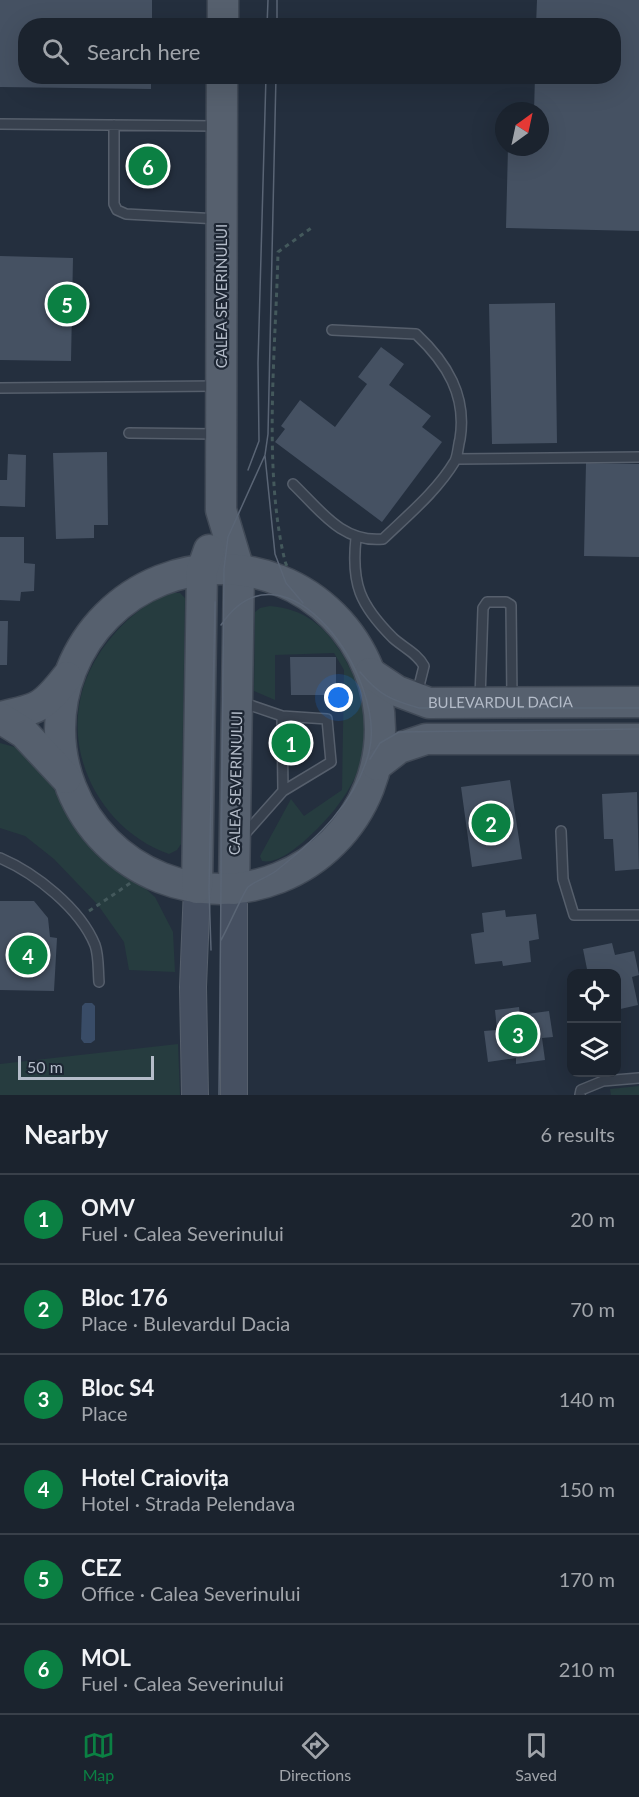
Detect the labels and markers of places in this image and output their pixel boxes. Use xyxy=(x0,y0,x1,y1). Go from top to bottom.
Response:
pin: 6 xyxy=(128,144,168,188)
pin: 5 xyxy=(48,282,86,326)
pin: 1 xyxy=(272,720,310,766)
pin: 2 xyxy=(472,800,510,846)
pin: 4 xyxy=(9,932,48,978)
pin: 3 xyxy=(498,1012,538,1056)

